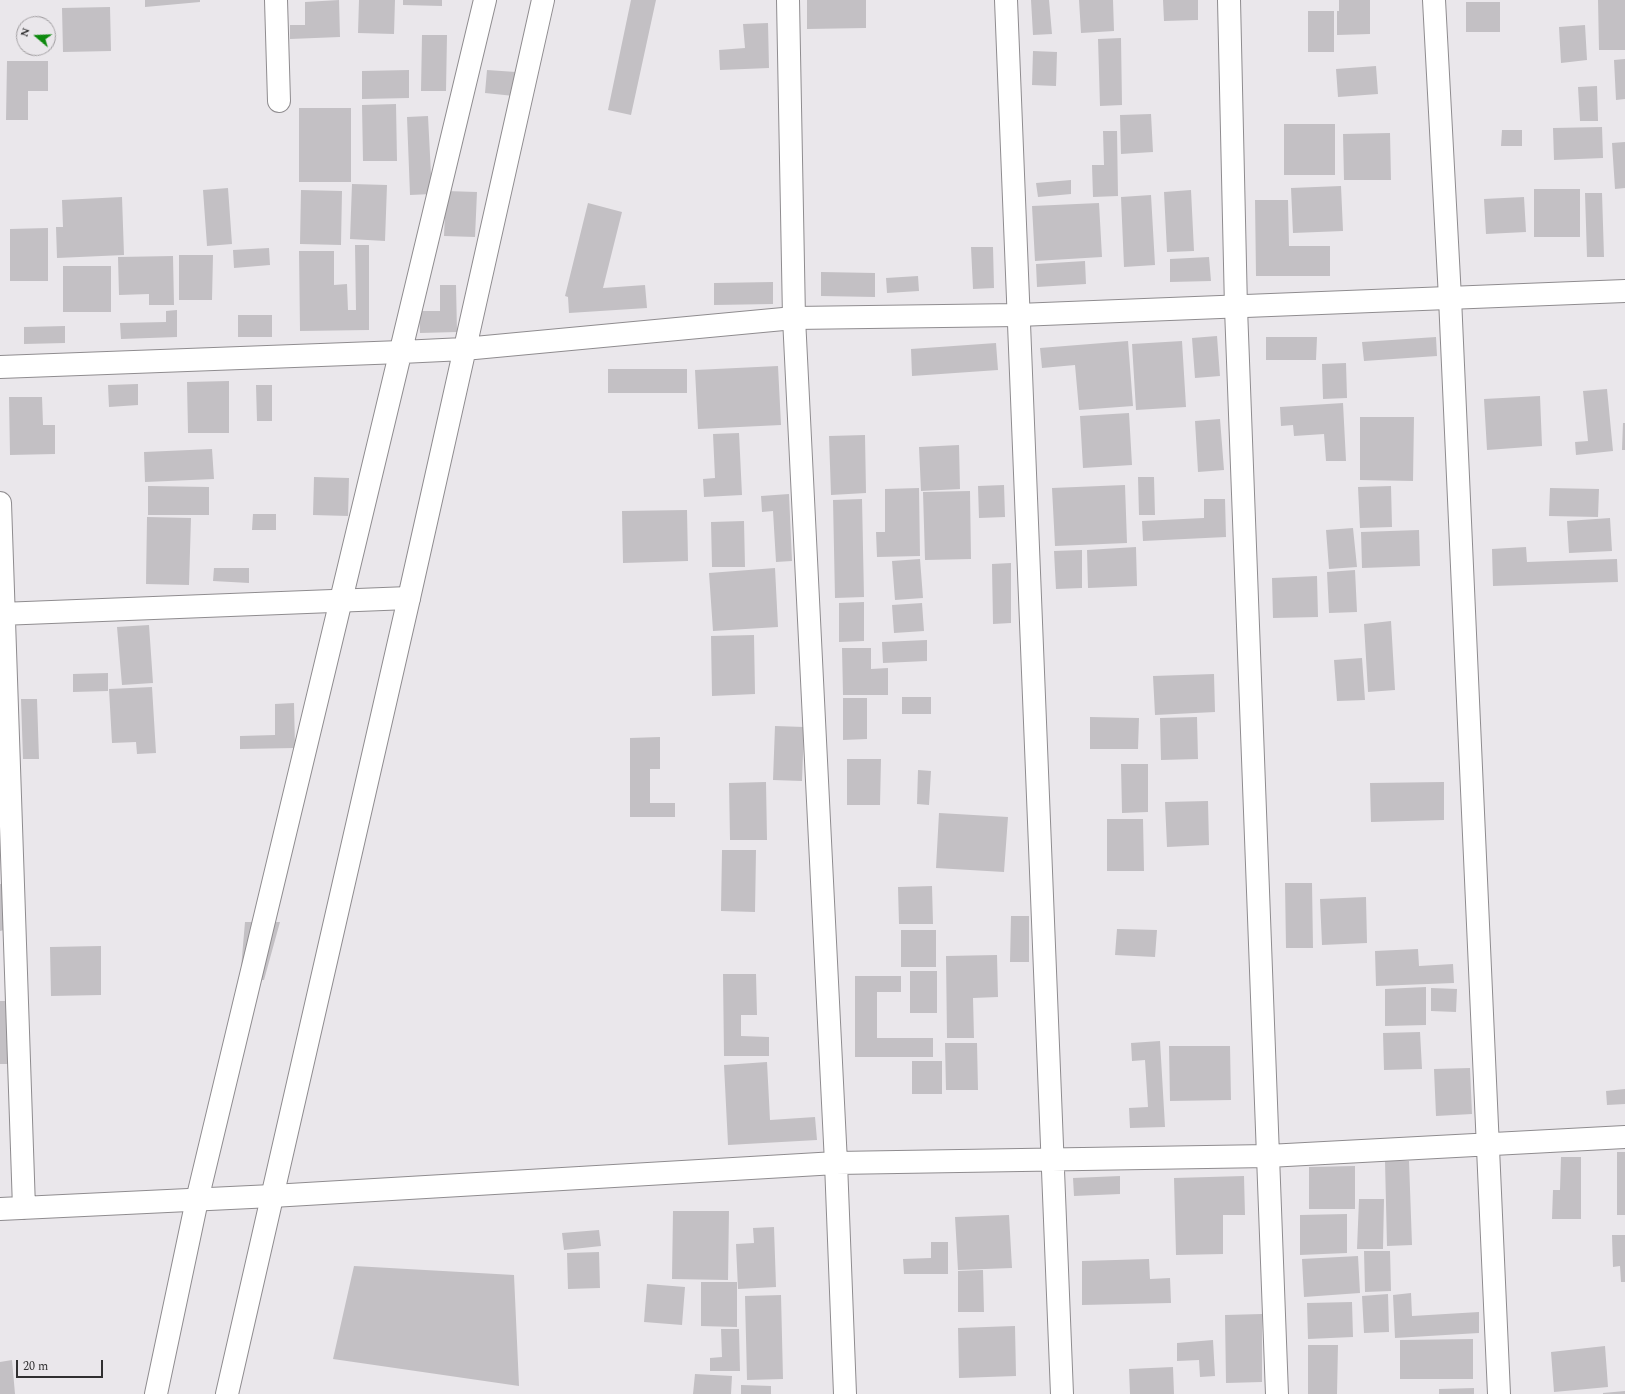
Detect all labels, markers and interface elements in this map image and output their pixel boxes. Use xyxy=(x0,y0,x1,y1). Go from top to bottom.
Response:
north arrow xyxy=(16,16,56,56)
text: N xyxy=(16,25,35,39)
scale bar xyxy=(18,1352,105,1378)
text: 20 m xyxy=(23,1357,48,1376)

